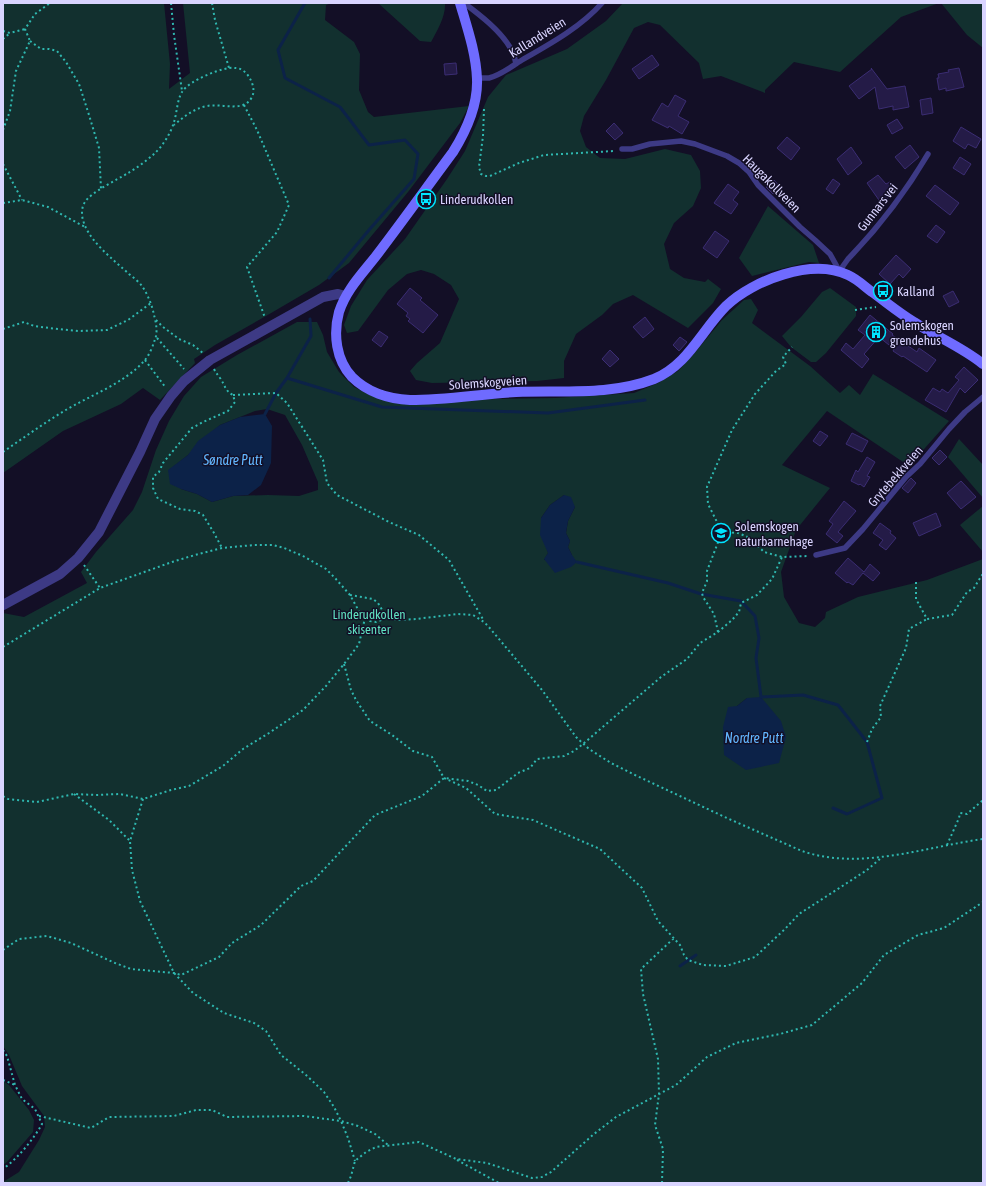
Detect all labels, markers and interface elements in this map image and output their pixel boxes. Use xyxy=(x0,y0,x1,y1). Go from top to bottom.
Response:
street label: Kallandveien xyxy=(506,14,568,61)
street label: Haugakollveien xyxy=(740,151,804,215)
street label: Gunnars vei xyxy=(854,181,901,234)
bus stop icon: Linderudkollen xyxy=(415,188,437,210)
place label: Linderudkollen xyxy=(440,192,513,207)
bus stop icon: Kalland xyxy=(872,280,894,302)
place label: Kalland xyxy=(897,284,935,299)
place label: Solemskogen grendehus xyxy=(890,318,954,348)
building icon: Solemskogen grendehus xyxy=(865,321,887,343)
street label: Solemskogveien xyxy=(448,372,528,393)
street label: Grytebekkveien xyxy=(865,443,926,510)
water label: Søndre Putt xyxy=(202,452,263,468)
place label: Solemskogen naturbarnehage xyxy=(735,519,813,549)
school or university icon: Solemskogen naturbarnehage xyxy=(710,522,732,544)
park label: Linderudkollen skisenter xyxy=(332,607,406,637)
water label: Nordre Putt xyxy=(725,730,783,746)

